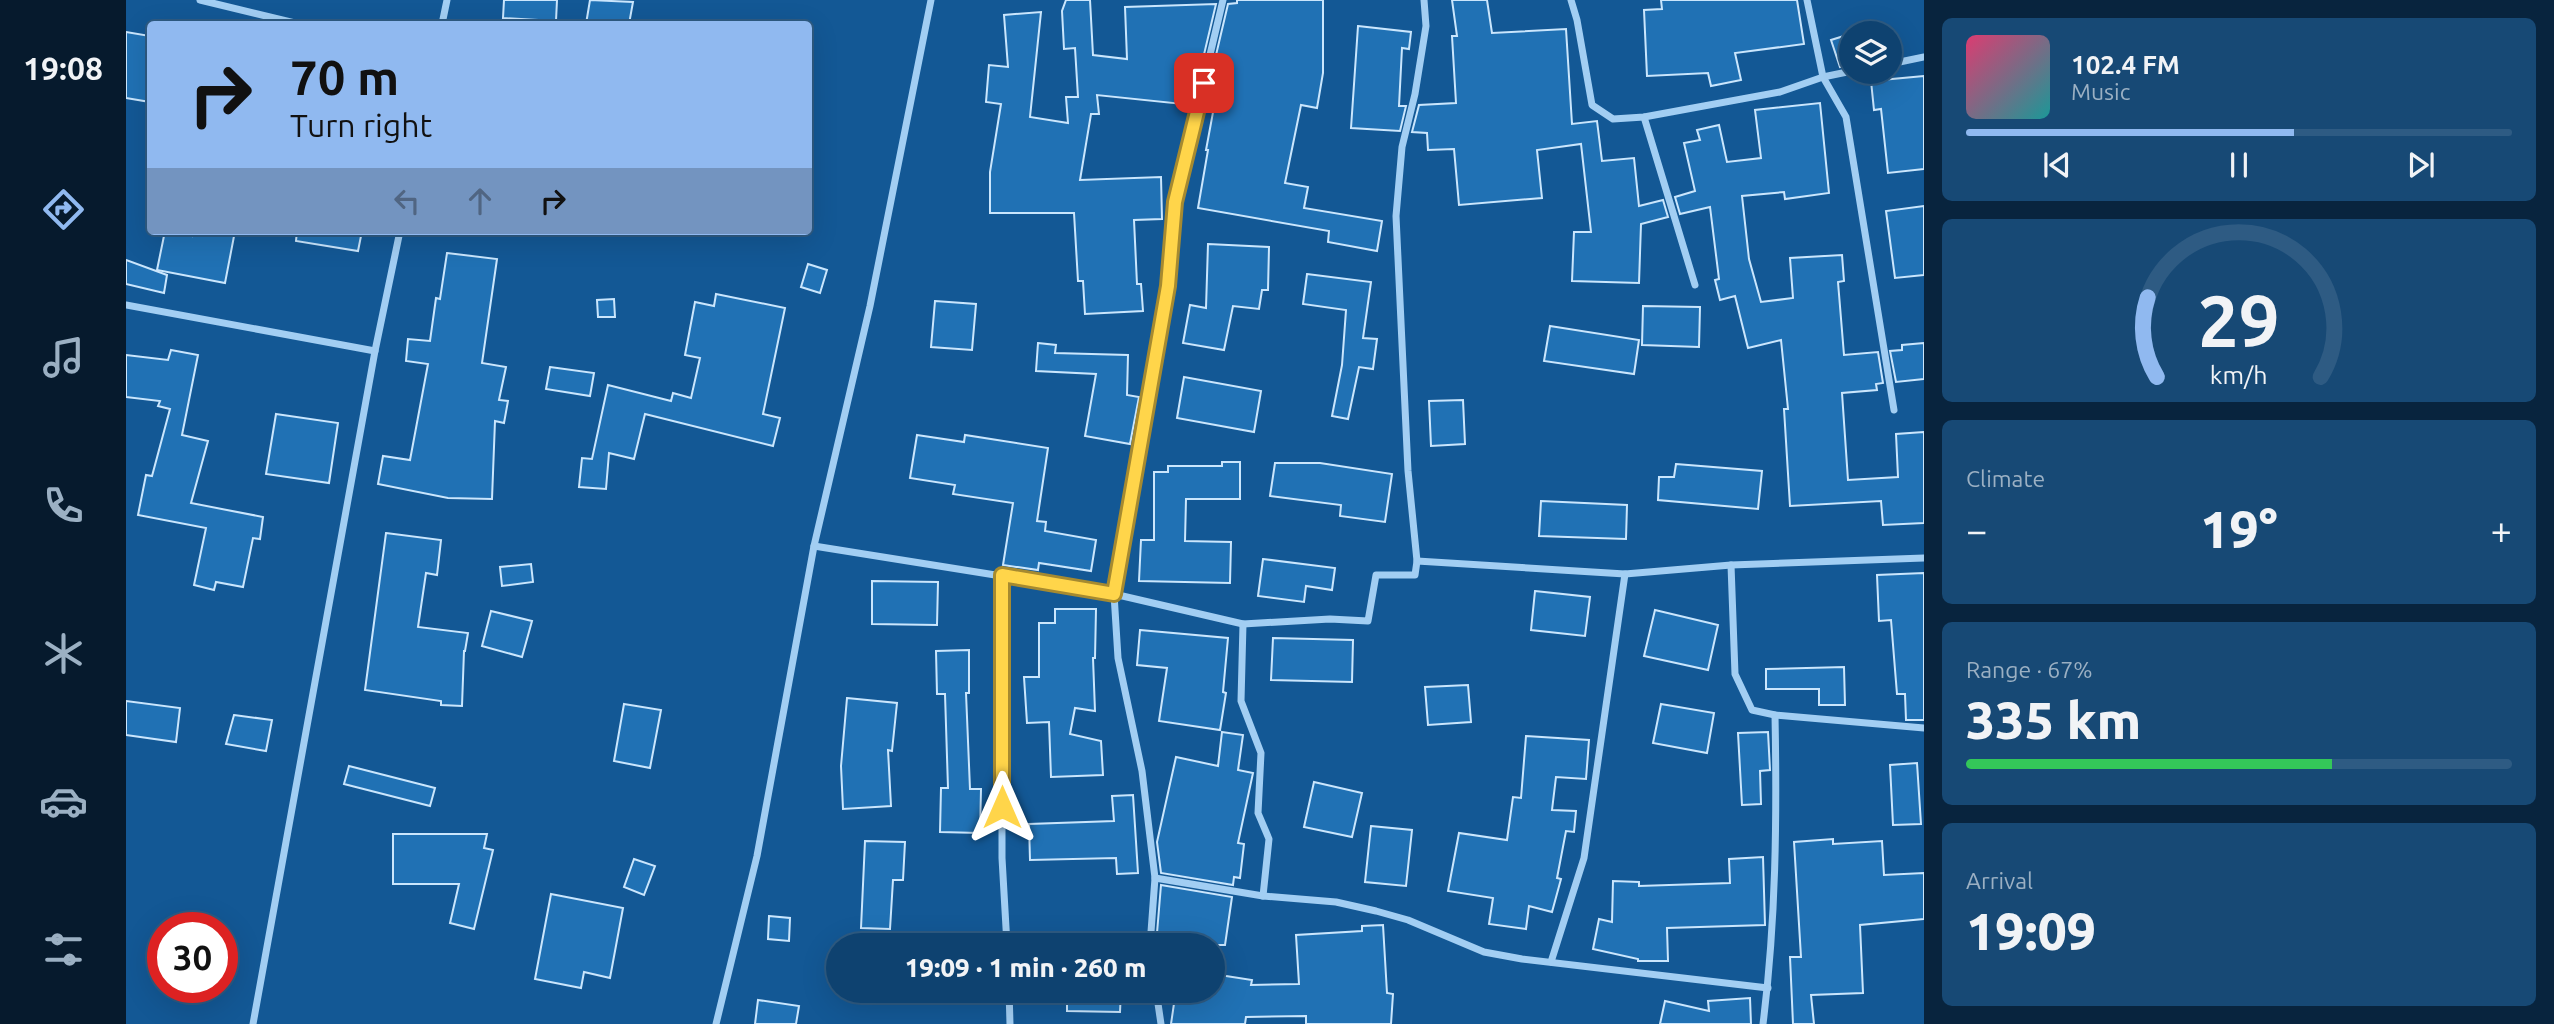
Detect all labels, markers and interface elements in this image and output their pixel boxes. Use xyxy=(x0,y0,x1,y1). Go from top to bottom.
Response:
map controls xyxy=(1839,21,1902,84)
button: layers xyxy=(1839,21,1902,84)
icon: right xyxy=(175,49,266,140)
text: 70 m xyxy=(290,49,399,104)
text: 19:08 xyxy=(23,50,103,86)
text: 102.4 FM xyxy=(2071,50,2180,79)
pin xyxy=(1174,53,1234,113)
icon: arrive xyxy=(1185,64,1223,102)
text: Music xyxy=(2071,79,2130,104)
text: Turn right xyxy=(290,107,432,143)
icon: previous xyxy=(2038,146,2076,184)
icon: pause xyxy=(2220,146,2258,184)
icon: next xyxy=(2402,146,2440,184)
icon: left xyxy=(388,182,426,220)
icon: ahead xyxy=(461,182,499,220)
icon: right xyxy=(534,182,572,220)
icon: directions xyxy=(39,185,88,234)
text: 29 xyxy=(2198,279,2280,361)
icon: music xyxy=(39,333,88,382)
text: km/h xyxy=(2210,361,2268,389)
text: Climate xyxy=(1966,466,2045,491)
icon: phone xyxy=(39,481,88,530)
text: 19° xyxy=(2200,500,2278,558)
text: − xyxy=(1966,509,1987,551)
text: + xyxy=(2491,509,2512,551)
icon: climate xyxy=(39,629,88,678)
text: Range · 67% xyxy=(1966,657,2093,682)
text: 335 km xyxy=(1966,691,2141,749)
position arrow xyxy=(965,770,1039,844)
icon: car xyxy=(39,777,88,826)
text: Arrival xyxy=(1966,868,2033,893)
text: 19:09 xyxy=(1966,902,2096,960)
speed limit sign: 30 xyxy=(147,912,238,1003)
icon: filters xyxy=(39,925,88,974)
text: 19:09 · 1 min · 260 m xyxy=(905,953,1146,982)

